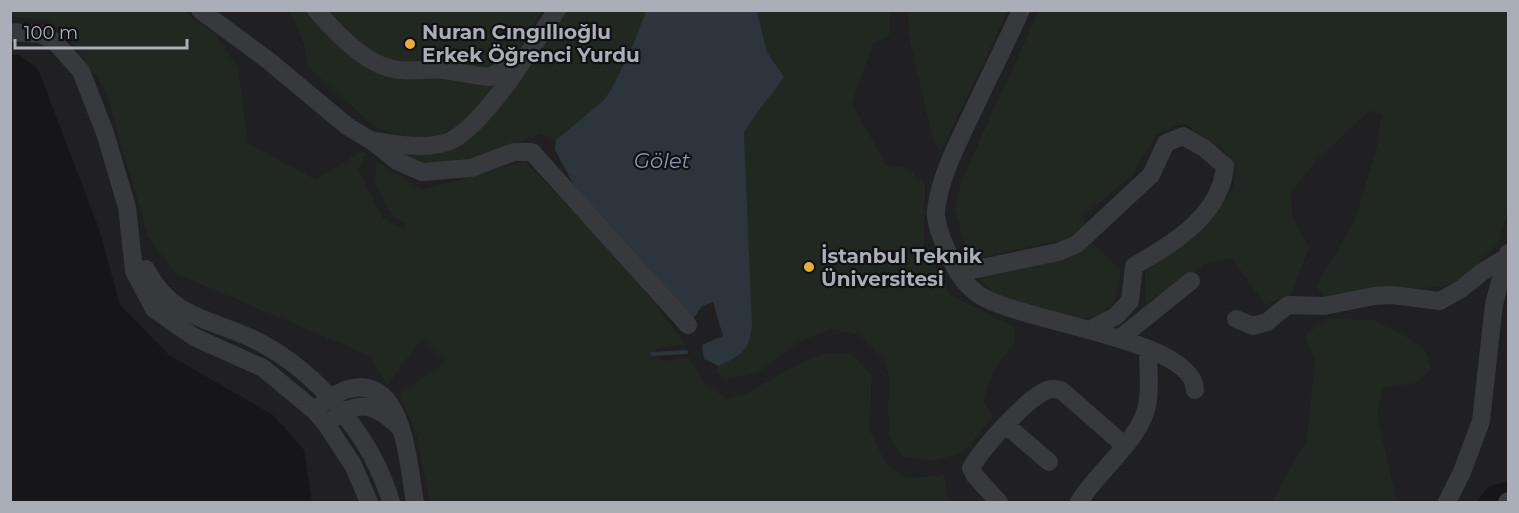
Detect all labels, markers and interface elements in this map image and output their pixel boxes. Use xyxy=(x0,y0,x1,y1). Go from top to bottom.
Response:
scale bar xyxy=(15,12,188,50)
place label: Nuran Cıngıllıoğlu Erkek Öğrenci Yurdu xyxy=(422,20,640,67)
text: 100 m xyxy=(24,22,78,44)
marker: Nuran Cıngıllıoğlu Erkek Öğrenci Yurdu xyxy=(403,37,417,51)
water label: Gölet xyxy=(634,148,691,173)
place label: İstanbul Teknik Üniversitesi xyxy=(821,244,983,291)
marker: İstanbul Teknik Üniversitesi xyxy=(802,260,816,274)

